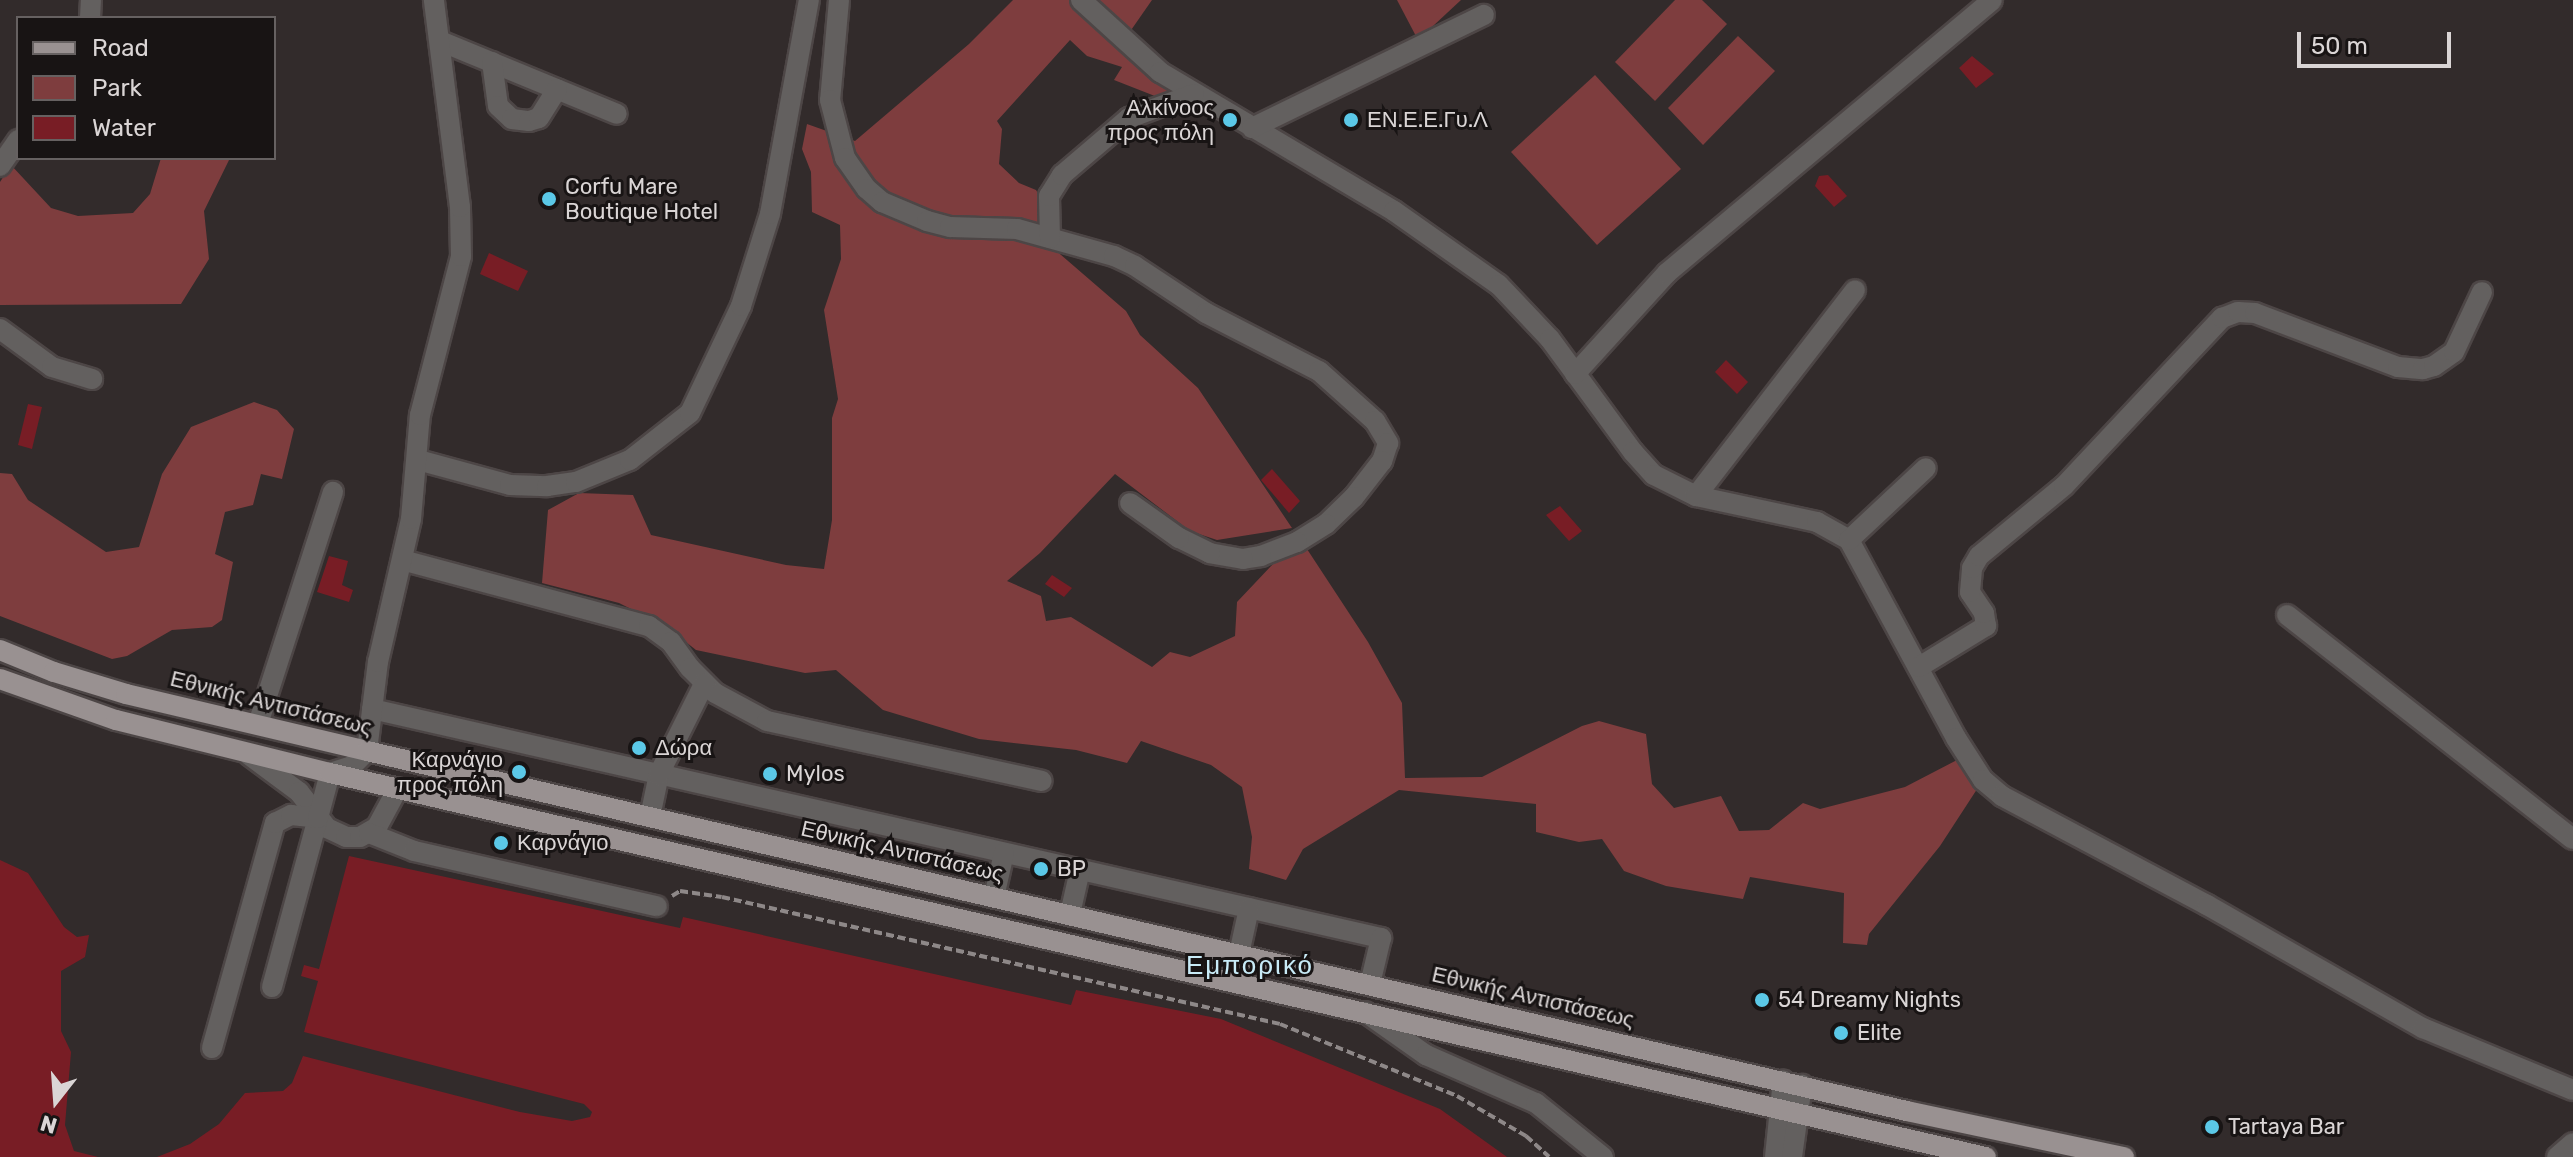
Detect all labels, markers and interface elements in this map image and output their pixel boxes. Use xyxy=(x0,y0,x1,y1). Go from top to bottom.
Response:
legend xyxy=(16,16,276,160)
scale bar xyxy=(2301,16,2455,66)
text: 50 m xyxy=(2311,32,2368,60)
text: Road xyxy=(92,34,149,62)
text: Park xyxy=(92,74,142,102)
place label: Αλκίνοος προς πόλη xyxy=(1108,94,1214,146)
place label: ΕΝ.Ε.Ε.Γυ.Λ xyxy=(1367,107,1488,133)
marker: Αλκίνοος προς πόλη xyxy=(1221,111,1239,129)
marker: ΕΝ.Ε.Ε.Γυ.Λ xyxy=(1342,111,1360,129)
text: Water xyxy=(92,114,156,142)
place label: Corfu Mare Boutique Hotel xyxy=(565,173,718,224)
marker: Corfu Mare Boutique Hotel xyxy=(540,190,558,208)
street label: Εθνικής Αντιστάσεως xyxy=(168,665,374,741)
place label: Δώρα xyxy=(655,735,712,761)
marker: Δώρα xyxy=(630,739,648,757)
place label: Καρνάγιο προς πόλη xyxy=(397,746,503,798)
place label: Mylos xyxy=(786,761,845,787)
marker: Καρνάγιο προς πόλη xyxy=(510,763,528,781)
marker: Mylos xyxy=(761,765,779,783)
street label: Εθνικής Αντιστάσεως xyxy=(798,815,1006,887)
place label: Καρνάγιο xyxy=(517,830,608,856)
marker: Καρνάγιο xyxy=(492,834,510,852)
place label: BP xyxy=(1057,856,1086,882)
marker: BP xyxy=(1032,860,1050,878)
district label: Εμπορικό xyxy=(1186,950,1314,982)
street label: Εθνικής Αντιστάσεως xyxy=(1429,961,1637,1033)
place label: 54 Dreamy Nights xyxy=(1778,987,1961,1013)
marker: 54 Dreamy Nights xyxy=(1753,991,1771,1009)
place label: Elite xyxy=(1857,1020,1902,1046)
marker: Elite xyxy=(1832,1024,1850,1042)
north arrow xyxy=(16,1061,96,1141)
text: N xyxy=(37,1109,60,1140)
place label: Tartaya Bar xyxy=(2228,1114,2344,1140)
marker: Tartaya Bar xyxy=(2203,1118,2221,1136)

